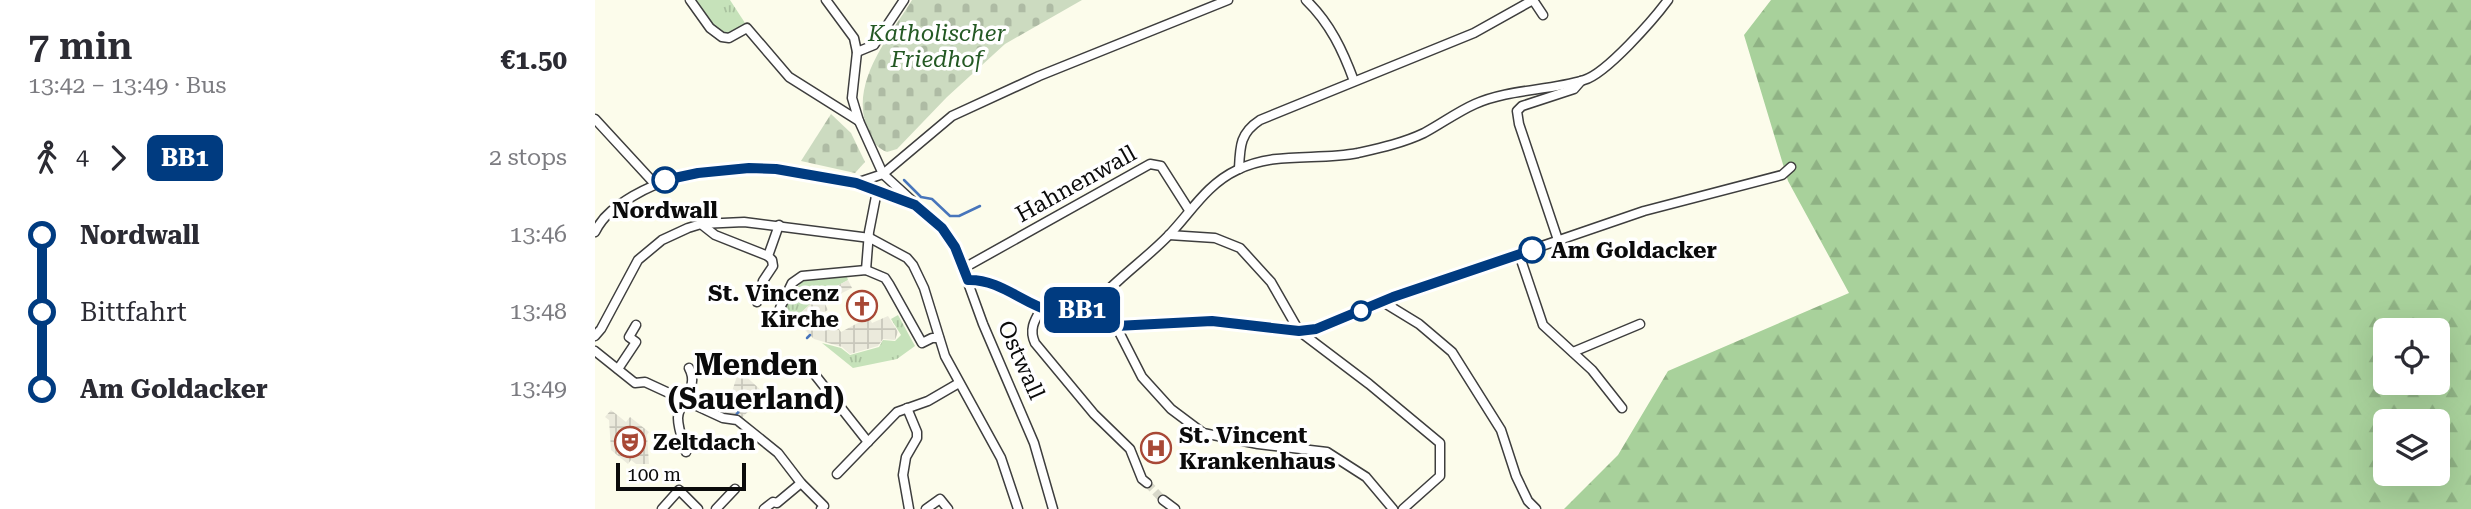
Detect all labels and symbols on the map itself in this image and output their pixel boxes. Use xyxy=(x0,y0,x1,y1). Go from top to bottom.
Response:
park label: Katholischer Friedhof xyxy=(867,20,1006,73)
street label: Hahnenwall xyxy=(1011,140,1141,228)
marker: Nordwall xyxy=(652,167,678,193)
place label: Nordwall xyxy=(612,197,718,224)
marker: Am Goldacker xyxy=(1519,237,1545,263)
place label: Am Goldacker xyxy=(1551,237,1717,264)
place label: St. Vincenz Kirche xyxy=(708,280,839,333)
line badge: BB1 xyxy=(1042,287,1122,333)
church icon: St. Vincenz Kirche xyxy=(845,289,879,323)
unlabelled marker xyxy=(1351,301,1371,321)
street label: Ostwall xyxy=(992,316,1050,404)
district label: Menden (Sauerland) xyxy=(668,347,844,416)
place label: St. Vincent Krankenhaus xyxy=(1179,422,1336,475)
theatre icon: Zeltdach xyxy=(613,425,647,459)
place label: Zeltdach xyxy=(653,429,756,456)
hospital icon: St. Vincent Krankenhaus xyxy=(1139,431,1173,465)
scale bar xyxy=(616,460,745,492)

